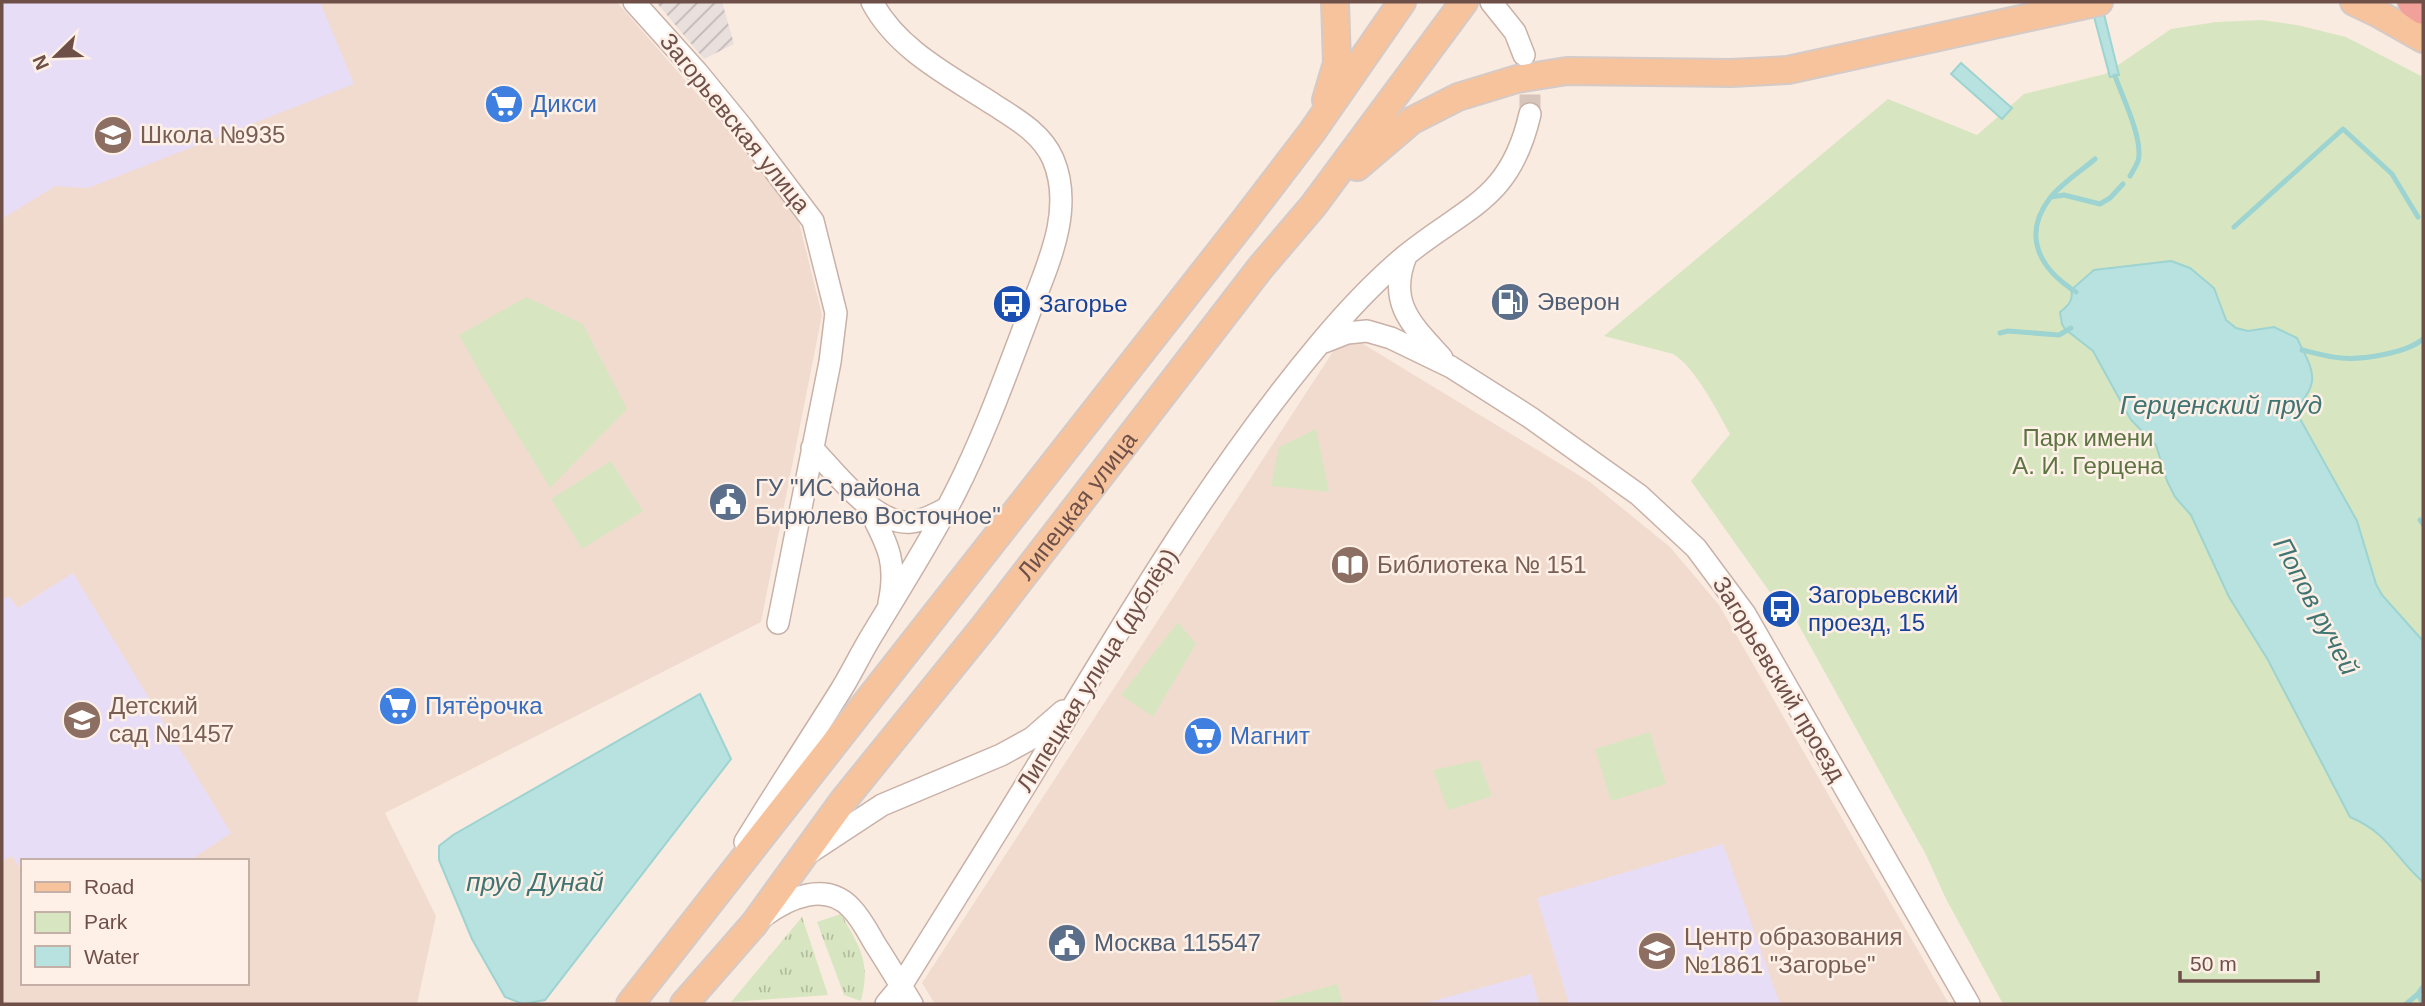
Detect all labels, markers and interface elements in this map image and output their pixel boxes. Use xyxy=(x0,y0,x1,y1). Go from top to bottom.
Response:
north arrow xyxy=(21,21,91,91)
street label: Загорьевская улица xyxy=(655,27,816,218)
text: N xyxy=(28,52,53,73)
supermarket icon: Дикси xyxy=(483,83,525,125)
place label: Дикси xyxy=(531,90,597,117)
school or university icon: Школа №935 xyxy=(92,114,134,156)
place label: Школа №935 xyxy=(140,121,285,148)
fuel station icon: Эверон xyxy=(1489,281,1531,323)
bus stop icon: Загорье xyxy=(991,283,1033,325)
place label: Эверон xyxy=(1537,288,1620,315)
place label: Загорье xyxy=(1039,290,1128,317)
water label: Герценский пруд xyxy=(2120,390,2322,420)
park label: Парк имени А. И. Герцена xyxy=(2012,424,2164,479)
street label: Липецкая улица xyxy=(1011,426,1143,585)
place label: ГУ "ИС района Бирюлево Восточное" xyxy=(755,474,1001,529)
public building icon: ГУ "ИС района Бирюлево Восточное" xyxy=(707,481,749,523)
water label: Попов ручей xyxy=(2267,532,2365,680)
street label: Липецкая улица (дублёр) xyxy=(1011,543,1183,796)
library icon: Библиотека № 151 xyxy=(1329,544,1371,586)
place label: Библиотека № 151 xyxy=(1377,551,1587,578)
street label: Загорьевский проезд xyxy=(1708,571,1851,786)
place label: Загорьевский проезд, 15 xyxy=(1808,581,1958,636)
bus stop icon: Загорьевский проезд, 15 xyxy=(1760,588,1802,630)
supermarket icon: Пятёрочка xyxy=(377,685,419,727)
place label: Детский сад №1457 xyxy=(109,692,234,747)
place label: Пятёрочка xyxy=(425,692,543,719)
school or university icon: Детский сад №1457 xyxy=(61,699,103,741)
supermarket icon: Магнит xyxy=(1182,715,1224,757)
place label: Магнит xyxy=(1230,722,1310,749)
legend xyxy=(21,859,248,985)
water label: пруд Дунай xyxy=(466,867,604,897)
text: Road xyxy=(84,875,134,898)
text: Park xyxy=(84,910,128,933)
public building icon: Москва 115547 xyxy=(1046,922,1088,964)
place label: Центр образования №1861 "Загорье" xyxy=(1684,923,1902,978)
place label: Москва 115547 xyxy=(1094,929,1261,956)
school or university icon: Центр образования №1861 "Загорье" xyxy=(1636,930,1678,972)
scale bar xyxy=(2180,940,2318,984)
text: Water xyxy=(84,945,139,968)
text: 50 m xyxy=(2190,952,2237,975)

